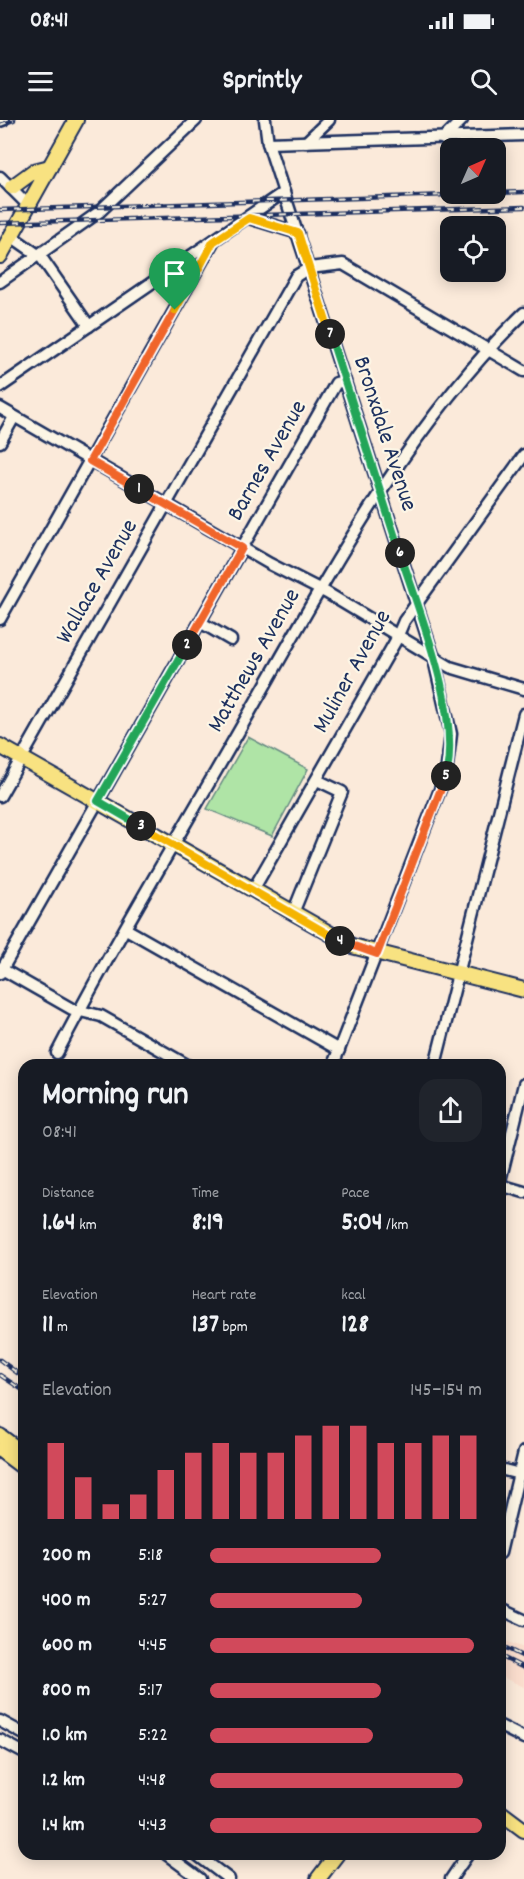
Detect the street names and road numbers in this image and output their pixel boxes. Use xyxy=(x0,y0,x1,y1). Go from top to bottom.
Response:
street label: Bronxdale Avenue xyxy=(343,352,425,516)
street label: Barnes Avenue xyxy=(220,394,316,528)
street label: Wallace Avenue xyxy=(49,513,147,651)
street label: Matthews Avenue xyxy=(200,583,310,739)
street label: Muliner Avenue xyxy=(305,604,401,740)

